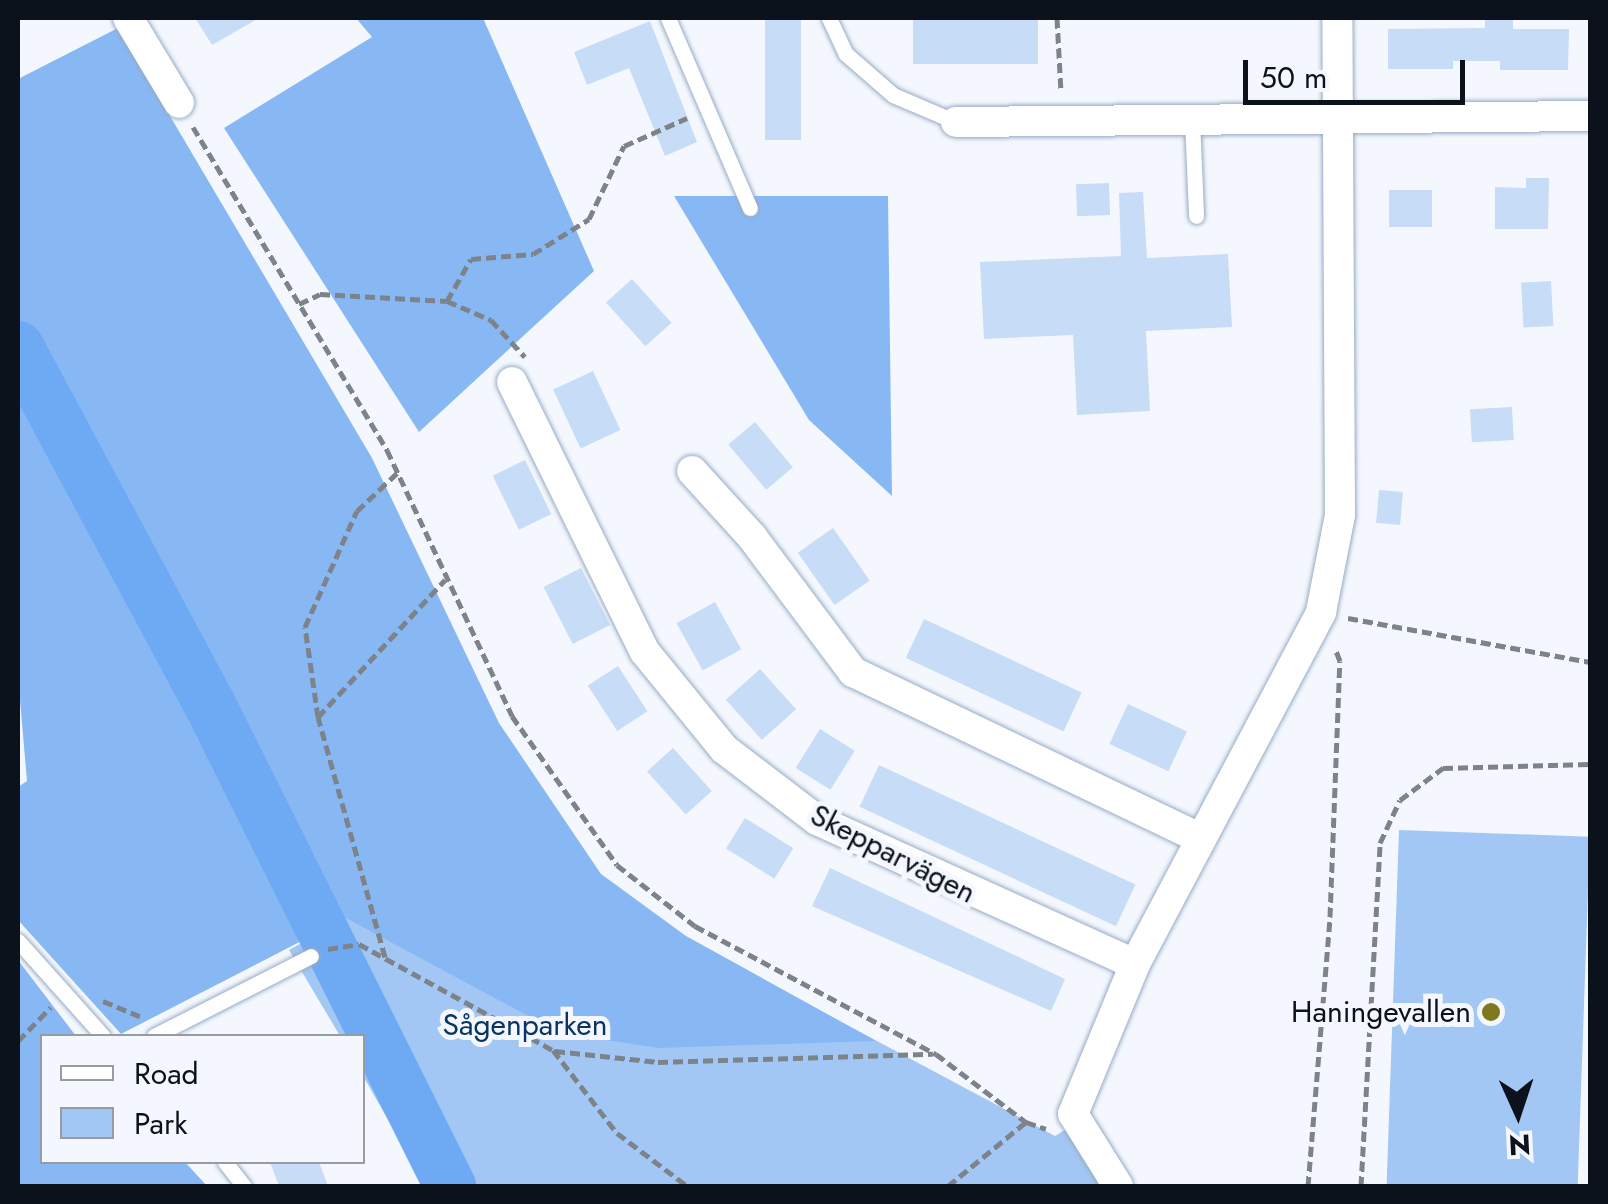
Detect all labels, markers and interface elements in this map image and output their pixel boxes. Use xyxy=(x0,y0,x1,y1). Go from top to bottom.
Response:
scale bar xyxy=(1248,40,1470,102)
text: 50 m xyxy=(1260,56,1327,99)
street label: Skepparvägen xyxy=(804,797,982,911)
place label: Haningevallen xyxy=(1291,994,1471,1030)
marker: Haningevallen xyxy=(1480,1001,1502,1023)
park label: Sågenparken xyxy=(442,1007,608,1043)
legend xyxy=(40,1034,365,1164)
text: Road xyxy=(134,1052,199,1095)
north arrow xyxy=(1468,1064,1568,1164)
text: Park xyxy=(134,1102,187,1145)
text: N xyxy=(1507,1123,1532,1166)

